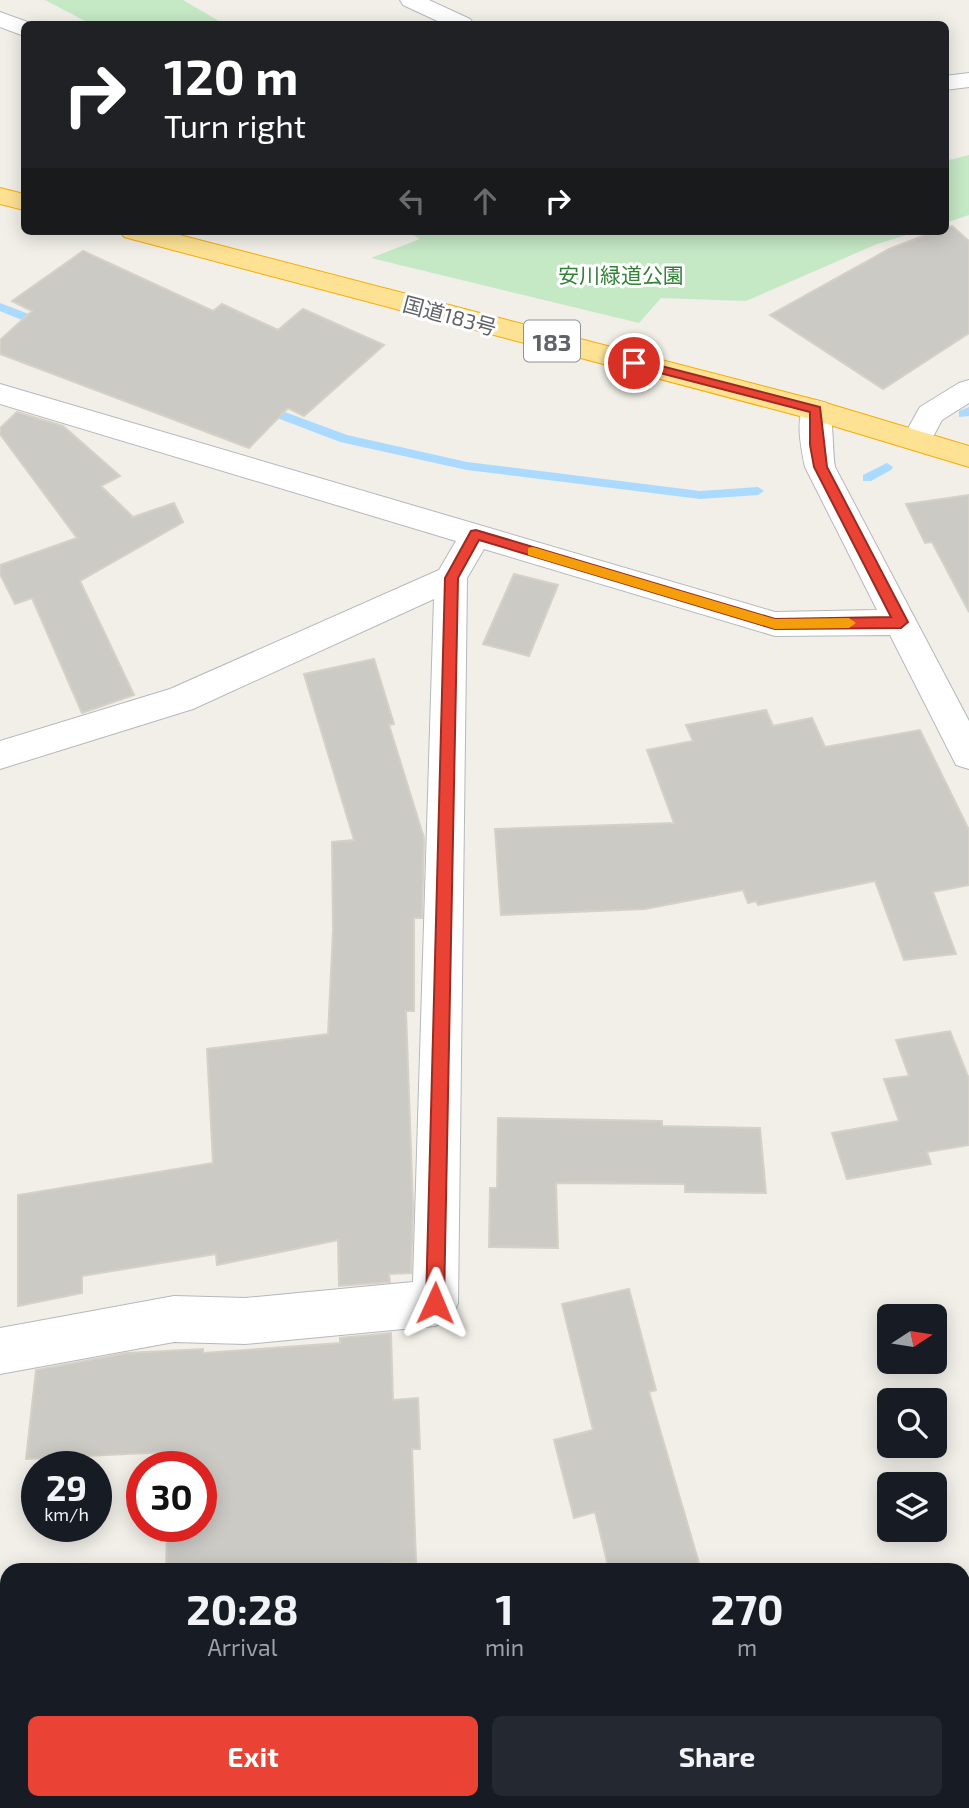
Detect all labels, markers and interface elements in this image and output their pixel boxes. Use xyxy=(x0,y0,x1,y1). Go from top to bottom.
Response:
text: 120 m xyxy=(164,46,298,105)
icon: right xyxy=(49,49,140,140)
text: Turn right xyxy=(164,106,306,144)
icon: left xyxy=(393,182,431,220)
icon: ahead xyxy=(466,182,504,220)
icon: right xyxy=(539,182,577,220)
park label: 安川緑道公園 xyxy=(558,262,684,287)
street label: 国道183号 xyxy=(401,291,499,339)
road number: 183 xyxy=(524,320,580,362)
pin xyxy=(604,333,664,393)
icon: arrive xyxy=(615,344,653,382)
position arrow xyxy=(398,1266,472,1340)
north arrow xyxy=(877,1304,947,1374)
map controls xyxy=(877,1304,947,1542)
button: search xyxy=(877,1388,947,1458)
speed limit sign: 30 xyxy=(126,1451,217,1542)
text: 29 xyxy=(46,1466,87,1508)
button: layers xyxy=(877,1472,947,1542)
text: km/h xyxy=(44,1503,89,1525)
text: 20:28 xyxy=(186,1583,299,1633)
text: 1 xyxy=(496,1583,514,1633)
text: 270 xyxy=(711,1583,784,1633)
text: Arrival xyxy=(207,1633,277,1661)
text: min xyxy=(485,1633,524,1661)
text: m xyxy=(737,1633,757,1661)
button: Exit xyxy=(28,1716,478,1796)
button: Share xyxy=(492,1716,942,1796)

